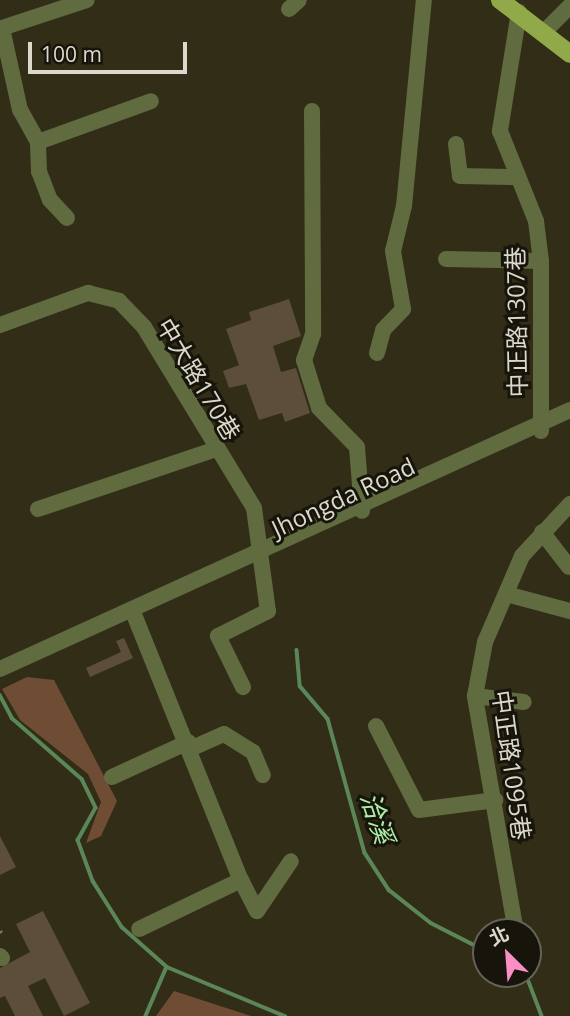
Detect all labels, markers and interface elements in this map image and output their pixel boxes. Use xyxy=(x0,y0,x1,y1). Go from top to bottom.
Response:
scale bar xyxy=(32,28,191,72)
text: 100 m xyxy=(41,40,102,68)
street label: 中正路1307巷 xyxy=(500,246,532,398)
street label: 中大路170巷 xyxy=(151,313,247,445)
street label: Jhongda Road xyxy=(267,451,419,543)
street label: 中正路1095巷 xyxy=(487,688,537,842)
water label: 洽溪 xyxy=(354,788,400,848)
north arrow xyxy=(472,918,542,988)
text: 北 xyxy=(485,920,513,952)

